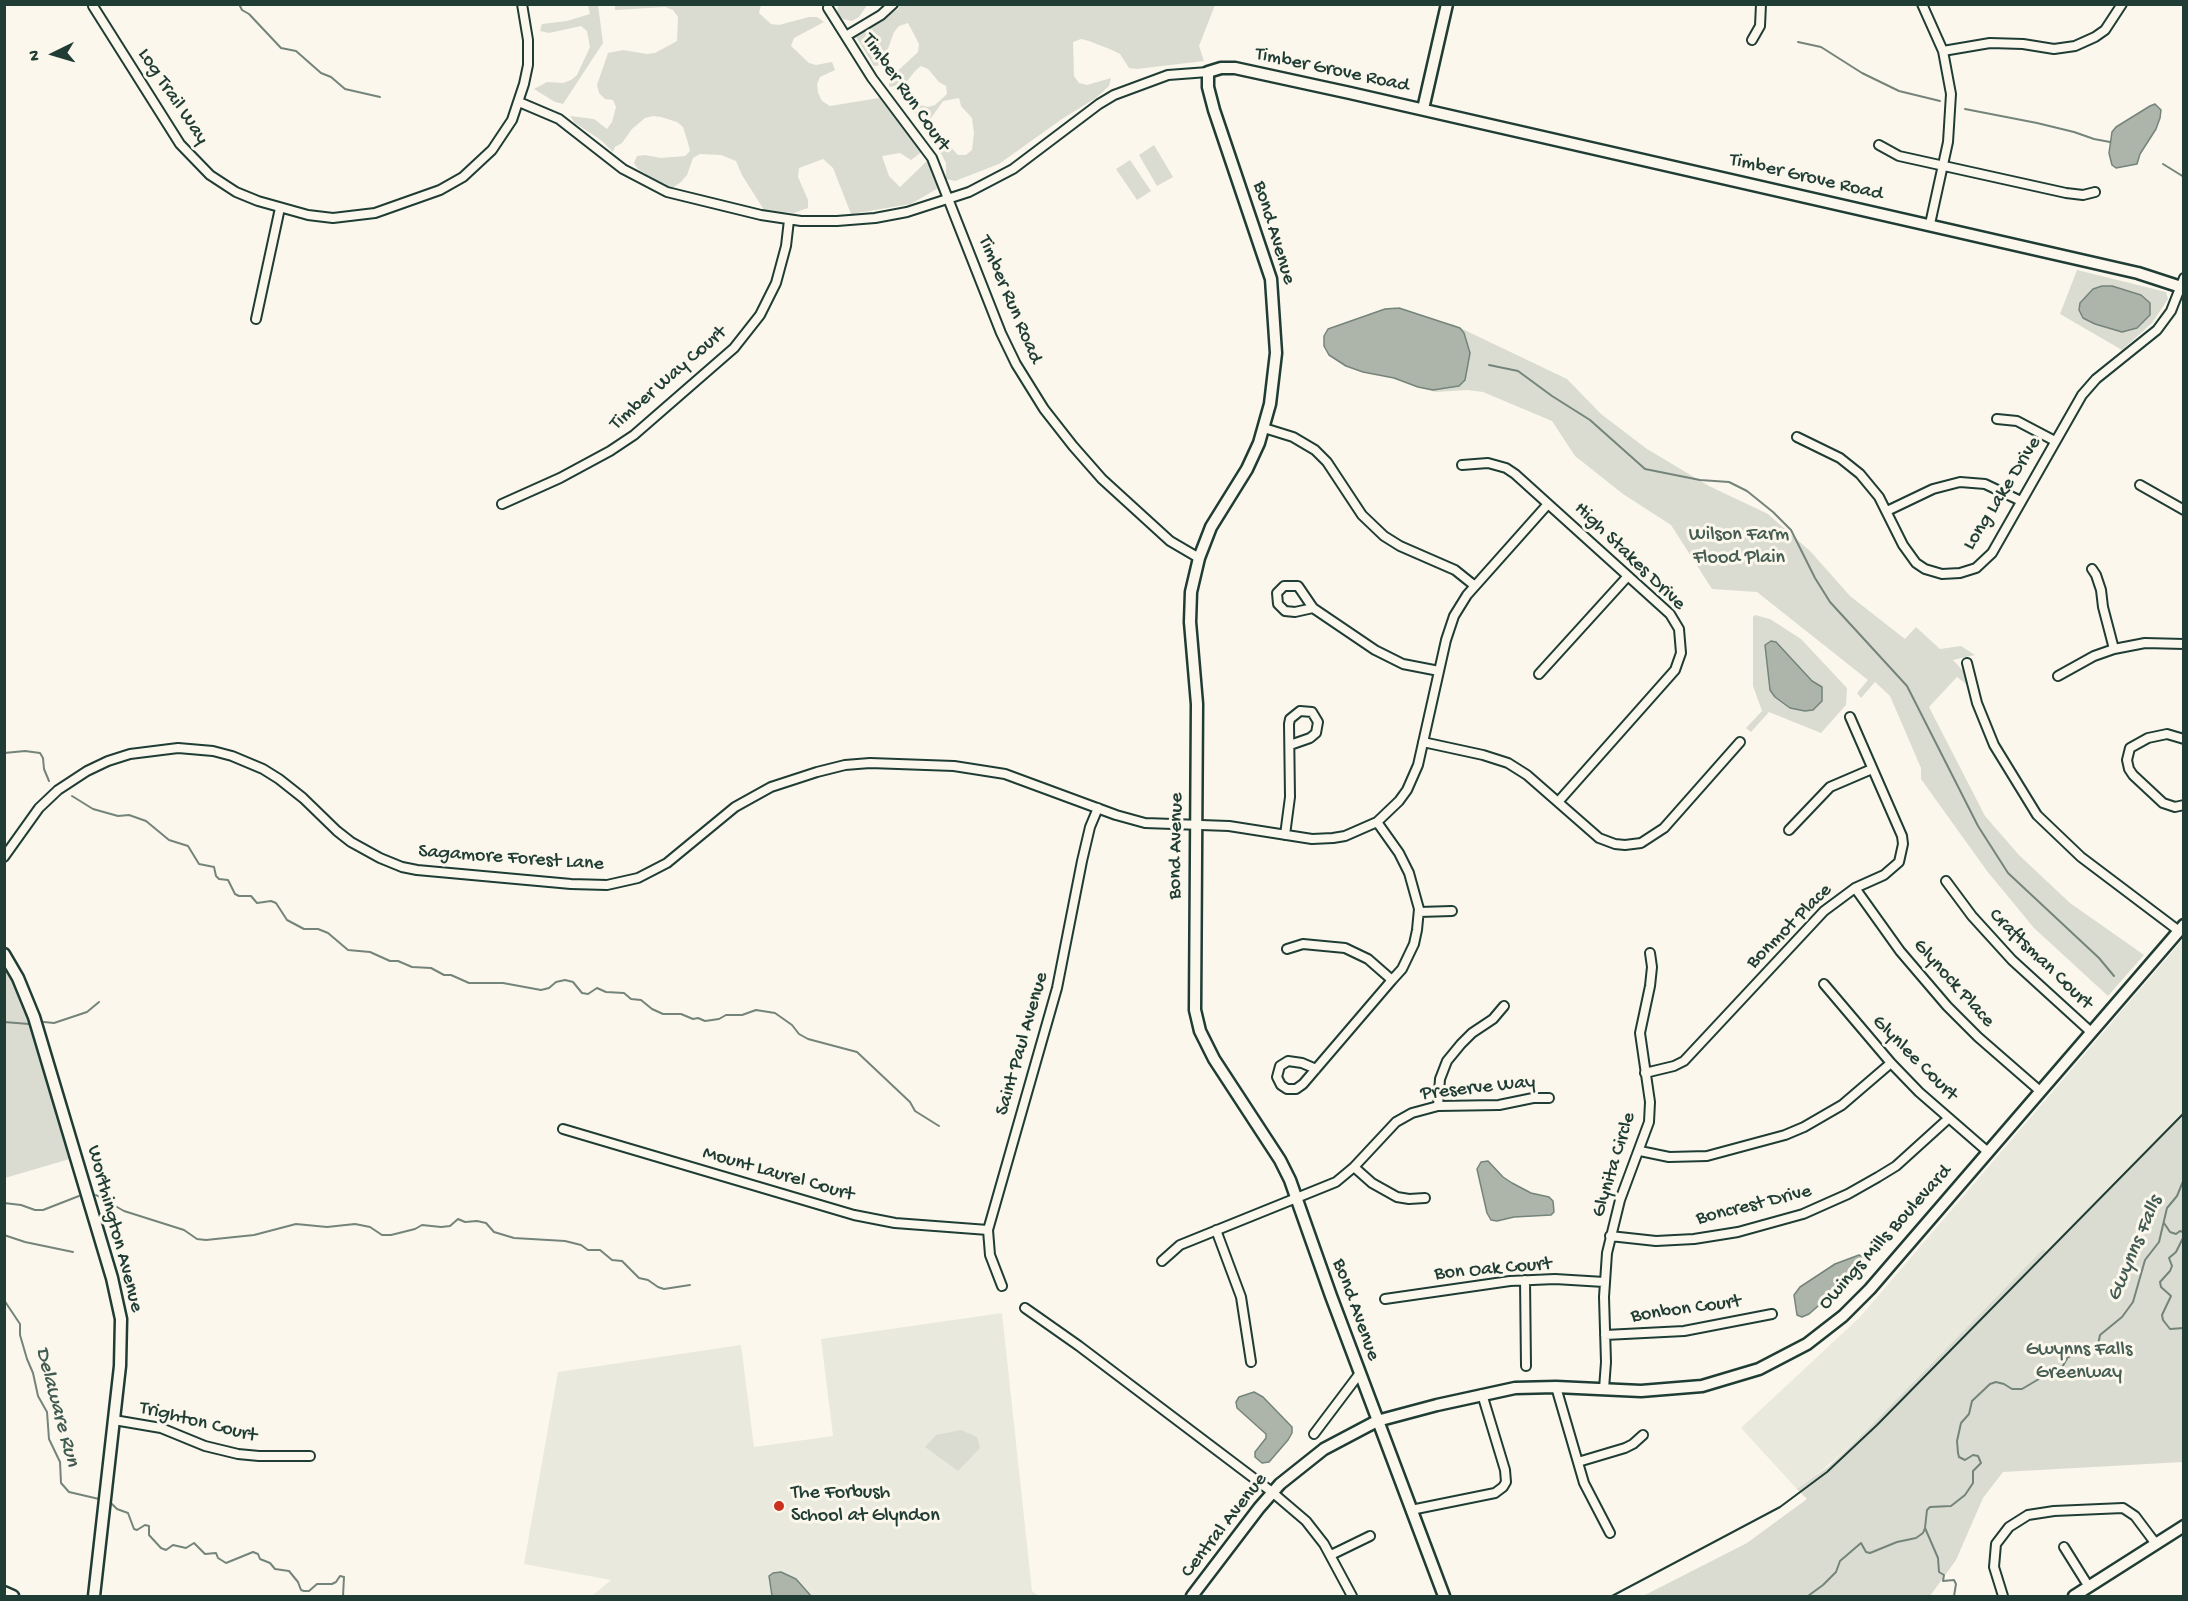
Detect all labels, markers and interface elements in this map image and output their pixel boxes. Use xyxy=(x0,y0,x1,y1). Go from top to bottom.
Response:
north arrow xyxy=(24,24,84,84)
street label: Timber Run Court xyxy=(855,29,955,157)
street label: Timber Grove Road xyxy=(1253,43,1411,99)
street label: Log Trail Way xyxy=(131,44,213,150)
text: N xyxy=(26,50,45,62)
street label: Timber Grove Road xyxy=(1727,149,1885,207)
street label: Bond Avenue xyxy=(1246,178,1300,288)
street label: Timber Run Road xyxy=(971,232,1047,368)
street label: Timber Way Court xyxy=(605,322,733,436)
street label: Long Lake Drive xyxy=(1959,433,2047,555)
street label: High Stakes Drive xyxy=(1568,498,1690,616)
park label: Wilson Farm Flood Plain xyxy=(1689,524,1789,571)
street label: Bond Avenue xyxy=(1164,792,1190,900)
street label: Sagamore Forest Lane xyxy=(417,841,605,877)
street label: Bonmot Place xyxy=(1742,879,1838,975)
street label: Craftsman Court xyxy=(1983,904,2097,1016)
street label: Glynock Place xyxy=(1907,935,1999,1033)
street label: Saint Paul Avenue xyxy=(991,970,1055,1118)
street label: Glynlee Court xyxy=(1866,1011,1962,1107)
street label: Preserve Way xyxy=(1420,1071,1536,1107)
street label: Glynita Circle xyxy=(1588,1110,1642,1220)
street label: Mount Laurel Court xyxy=(700,1142,856,1208)
street label: Worthington Avenue xyxy=(80,1143,148,1315)
street label: Owings Mills Boulevard xyxy=(1814,1160,1958,1316)
street label: Boncrest Drive xyxy=(1694,1180,1814,1232)
water label: Gwynns Falls xyxy=(2103,1193,2169,1305)
street label: Bon Oak Court xyxy=(1433,1253,1553,1287)
street label: Bond Avenue xyxy=(1325,1256,1385,1364)
street label: Bonbon Court xyxy=(1629,1290,1743,1330)
park label: Gwynns Falls Greenway xyxy=(2026,1339,2132,1386)
water label: Delaware Run xyxy=(28,1344,84,1470)
street label: Trighton Court xyxy=(137,1397,259,1449)
street label: Central Avenue xyxy=(1177,1469,1273,1583)
place label: The Forbush School at Glyndon xyxy=(791,1482,940,1529)
marker: The Forbush School at Glyndon xyxy=(772,1499,786,1513)

